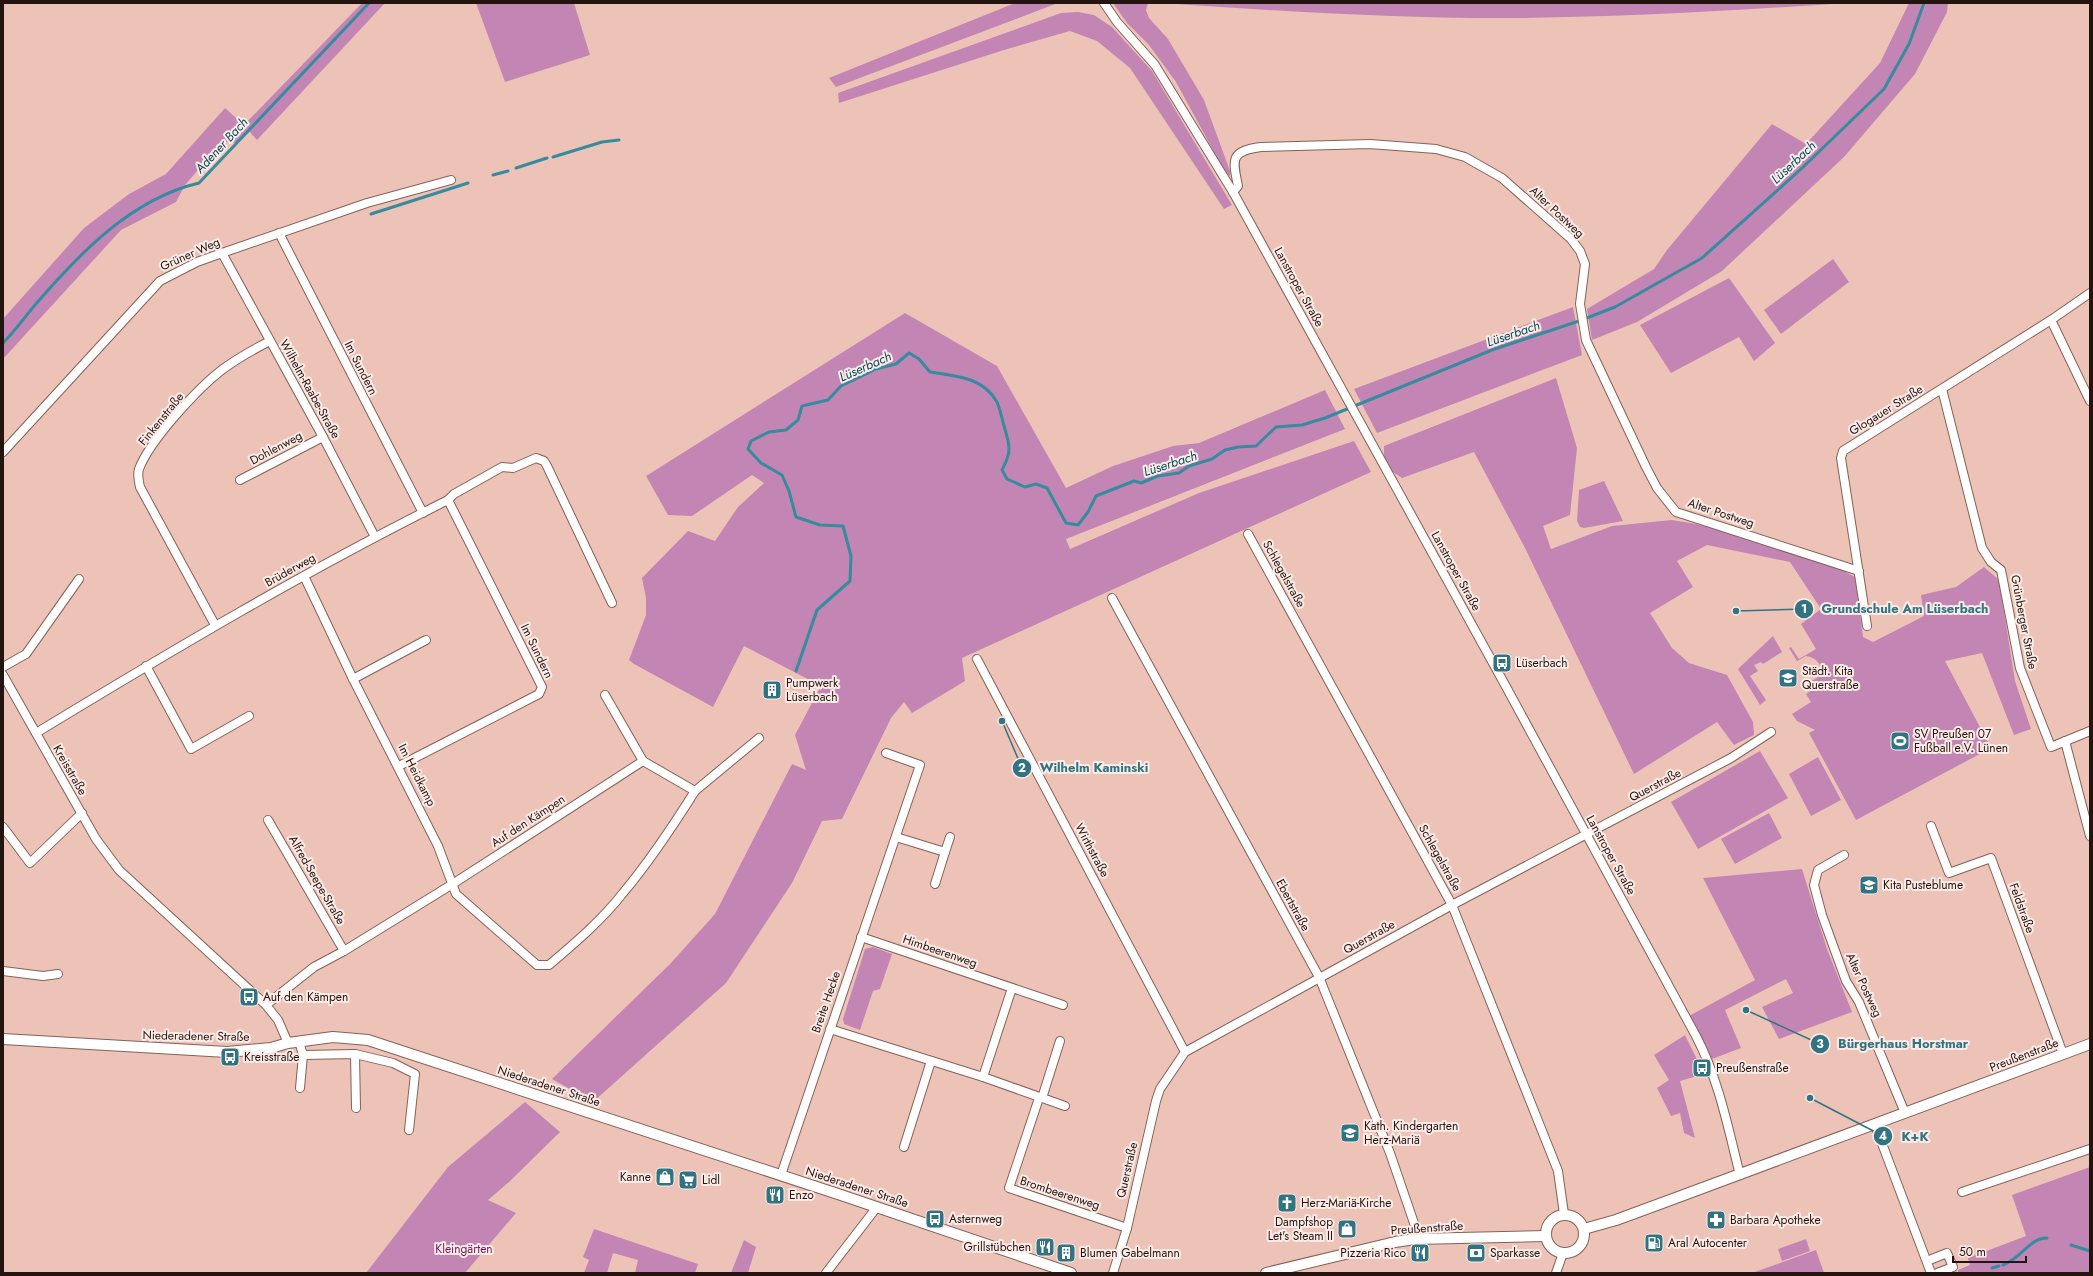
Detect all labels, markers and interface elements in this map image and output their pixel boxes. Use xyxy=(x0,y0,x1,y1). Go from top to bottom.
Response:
water label: Adener Bach xyxy=(190,113,253,178)
water label: Lüserbach xyxy=(1767,136,1820,188)
street label: Alter Postweg xyxy=(1526,182,1588,242)
street label: Grüner Weg xyxy=(157,233,223,275)
street label: Lanstroper Straße xyxy=(1270,244,1328,330)
water label: Lüserbach xyxy=(1484,315,1543,351)
street label: Wilhelm-Raabe-Straße xyxy=(275,336,345,442)
street label: Im Sundern xyxy=(340,338,382,398)
water label: Lüserbach xyxy=(836,346,895,386)
street label: Glogauer Straße xyxy=(1846,380,1926,440)
street label: Finkenstraße xyxy=(134,389,188,449)
street label: Dohlenweg xyxy=(247,427,305,469)
water label: Lüserbach xyxy=(1141,446,1200,481)
street label: Alter Postweg xyxy=(1685,494,1757,532)
street label: Lanstroper Straße xyxy=(1427,528,1485,614)
street label: Schlegelstraße xyxy=(1258,537,1310,611)
street label: Brüderweg xyxy=(261,549,319,591)
street label: Grünberger Straße xyxy=(2006,573,2042,671)
callout: Grundschule Am Lüserbach xyxy=(1794,596,1997,621)
text: Grundschule Am Lüserbach xyxy=(1822,599,1989,618)
text: 1 xyxy=(1801,600,1807,618)
street label: Im Sundern xyxy=(516,621,558,681)
bus stop icon: Lüserbach xyxy=(1491,652,1513,674)
place label: Lüserbach xyxy=(1516,654,1567,672)
place label: Städt. Kita Querstraße xyxy=(1802,662,1859,694)
school or university icon: Städt. Kita Querstraße xyxy=(1777,667,1799,689)
place label: Pumpwerk Lüserbach xyxy=(786,674,839,706)
building icon: Pumpwerk Lüserbach xyxy=(761,679,783,701)
place label: SV Preußen 07 Fußball e.V. Lünen xyxy=(1914,725,2008,757)
sports icon: SV Preußen 07 Fußball e.V. Lünen xyxy=(1889,730,1911,752)
street label: Im Heidkamp xyxy=(394,741,440,809)
street label: Kreisstraße xyxy=(48,742,92,798)
callout: Wilhelm Kaminski xyxy=(1012,755,1157,780)
text: Wilhelm Kaminski xyxy=(1040,758,1148,777)
text: 2 xyxy=(1018,759,1026,777)
street label: Querstraße xyxy=(1626,764,1684,806)
street label: Auf den Kämpen xyxy=(487,790,569,852)
street label: Lanstroper Straße xyxy=(1582,812,1640,898)
street label: Wirthstraße xyxy=(1070,820,1114,880)
street label: Schlegelstraße xyxy=(1414,821,1466,895)
street label: Alfred-Seepe-Straße xyxy=(284,832,350,928)
school or university icon: Kita Pusteblume xyxy=(1858,874,1880,896)
street label: Ebertstraße xyxy=(1271,876,1315,934)
place label: Kita Pusteblume xyxy=(1883,876,1963,894)
street label: Feldstraße xyxy=(2005,880,2039,936)
street label: Querstraße xyxy=(1340,915,1398,959)
street label: Himbeerenweg xyxy=(900,930,980,972)
street label: Alter Postweg xyxy=(1841,950,1887,1020)
street label: Breite Hecke xyxy=(807,969,845,1035)
bus stop icon: Auf den Kämpen xyxy=(238,986,260,1008)
place label: Auf den Kämpen xyxy=(263,988,348,1006)
street label: Niederadener Straße xyxy=(142,1026,250,1046)
callout: Bürgerhaus Horstmar xyxy=(1810,1031,1976,1056)
text: Bürgerhaus Horstmar xyxy=(1838,1034,1969,1053)
street label: Preußenstraße xyxy=(1987,1034,2061,1076)
text: 3 xyxy=(1816,1035,1824,1053)
bus stop icon: Kreisstraße xyxy=(219,1046,241,1068)
place label: Kreisstraße xyxy=(244,1048,299,1066)
bus stop icon: Preußenstraße xyxy=(1691,1057,1713,1079)
place label: Preußenstraße xyxy=(1716,1059,1789,1077)
street label: Niederadener Straße xyxy=(495,1061,603,1111)
place label: Kath. Kindergarten Herz-Mariä xyxy=(1364,1117,1458,1149)
school or university icon: Kath. Kindergarten Herz-Mariä xyxy=(1339,1122,1361,1144)
callout: K+K xyxy=(1873,1124,1936,1149)
text: 4 xyxy=(1879,1127,1887,1145)
text: K+K xyxy=(1902,1127,1929,1146)
street label: Querstraße xyxy=(1112,1140,1142,1200)
street label: Niederadener Straße xyxy=(803,1162,911,1212)
shop icon: Kanne xyxy=(654,1166,676,1188)
place label: Kanne xyxy=(620,1168,651,1186)
supermarket icon: Lidl xyxy=(677,1169,699,1191)
place label: Lidl xyxy=(702,1171,720,1189)
street label: Brombeerenweg xyxy=(1018,1172,1102,1214)
restaurant icon: Enzo xyxy=(764,1184,786,1206)
place label: Enzo xyxy=(789,1186,814,1204)
church icon: Herz-Mariä-Kirche xyxy=(1276,1192,1298,1214)
place label: Herz-Mariä-Kirche xyxy=(1301,1194,1391,1212)
bus stop icon: Asternweg xyxy=(924,1208,946,1230)
pharmacy icon: Barbara Apotheke xyxy=(1705,1209,1727,1231)
place label: Asternweg xyxy=(949,1210,1002,1228)
place label: Barbara Apotheke xyxy=(1730,1211,1821,1229)
place label: Dampfshop Let's Steam II xyxy=(1268,1213,1333,1245)
street label: Preußenstraße xyxy=(1390,1216,1464,1240)
shop icon: Dampfshop Let's Steam II xyxy=(1336,1218,1358,1240)
fuel station icon: Aral Autocenter xyxy=(1643,1232,1665,1254)
place label: Aral Autocenter xyxy=(1668,1234,1748,1252)
restaurant icon: Grillstübchen xyxy=(1034,1236,1056,1258)
place label: Grillstübchen xyxy=(964,1238,1031,1256)
scale bar xyxy=(1953,1238,2026,1264)
park label: Kleingärten xyxy=(435,1240,493,1258)
building icon: Blumen Gabelmann xyxy=(1055,1242,1077,1264)
restaurant icon: Pizzeria Rico xyxy=(1409,1242,1431,1264)
bank icon: Sparkasse xyxy=(1465,1242,1487,1264)
text: 50 m xyxy=(1959,1243,1986,1261)
place label: Blumen Gabelmann xyxy=(1080,1244,1180,1262)
place label: Pizzeria Rico xyxy=(1340,1244,1406,1262)
place label: Sparkasse xyxy=(1490,1244,1540,1262)

